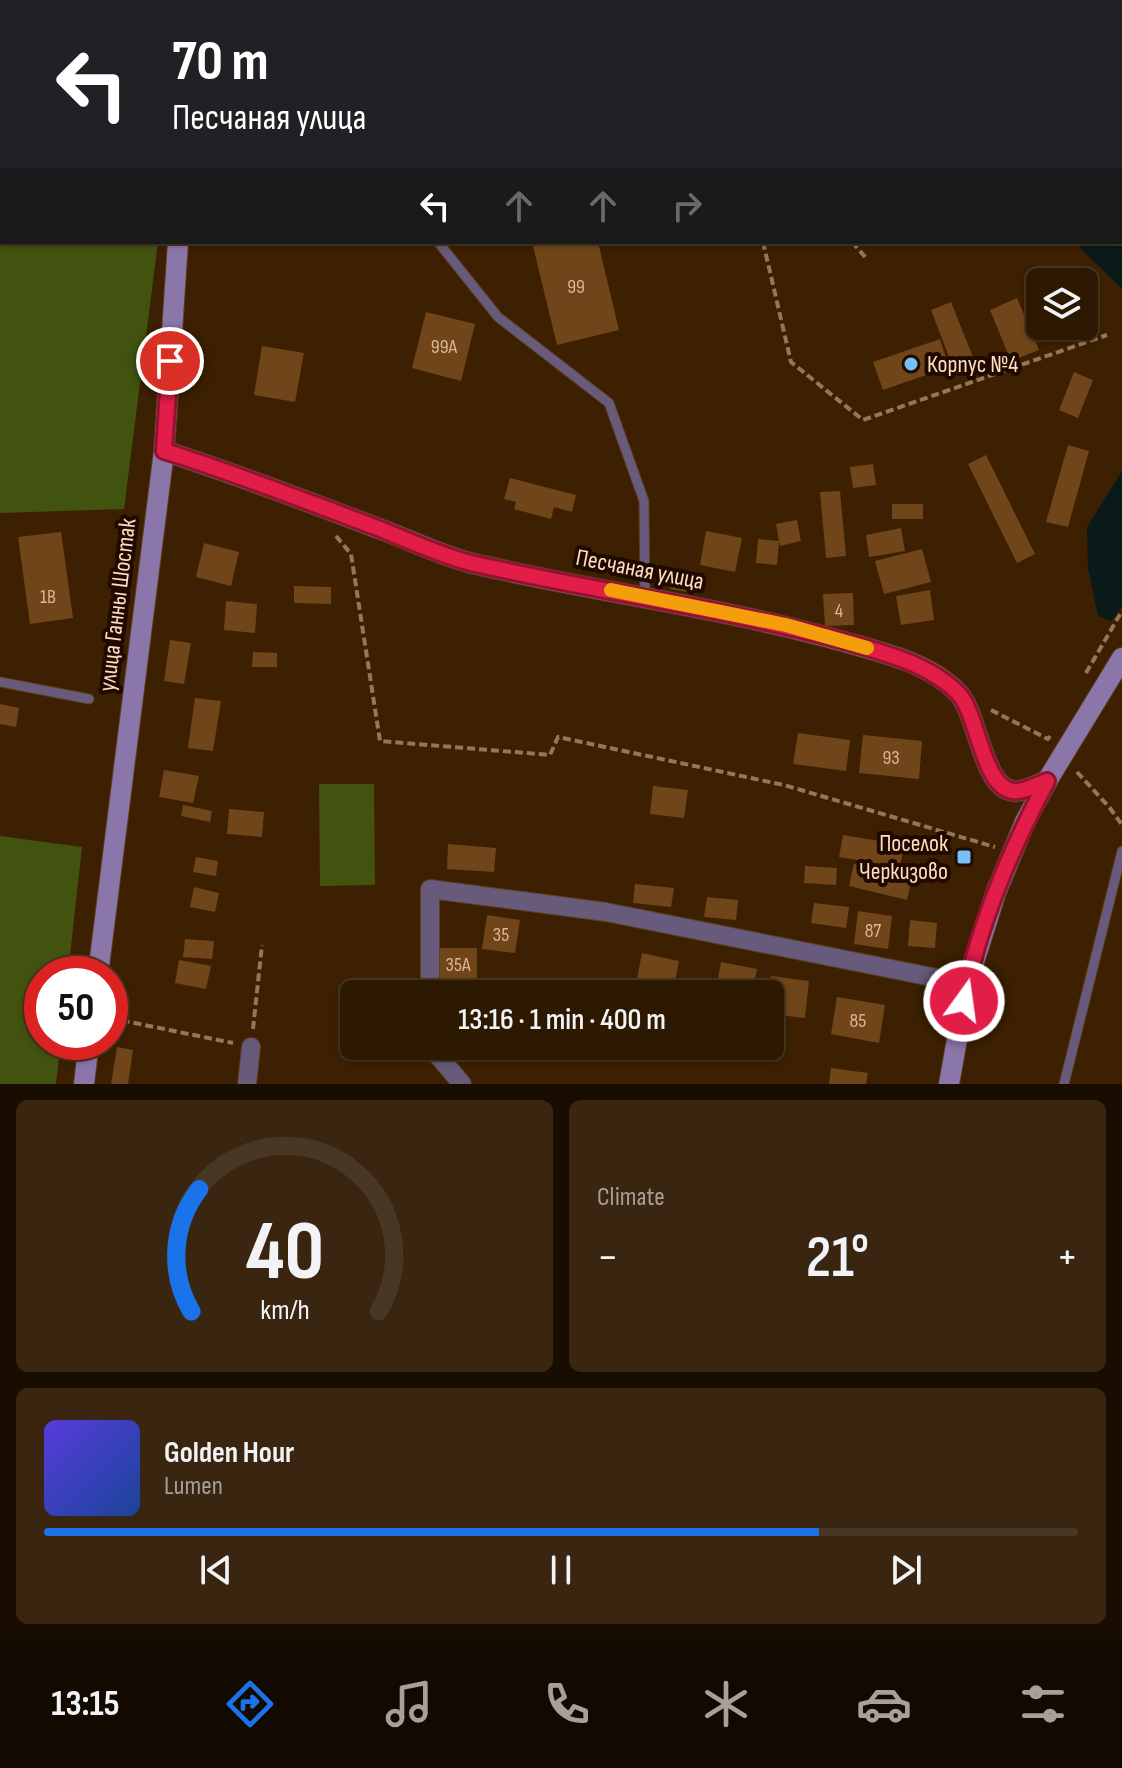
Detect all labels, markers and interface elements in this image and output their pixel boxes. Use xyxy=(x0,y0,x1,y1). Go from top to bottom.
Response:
text: 70 m xyxy=(172,29,269,96)
icon: left xyxy=(40,32,144,136)
text: Песчаная улица xyxy=(172,97,366,140)
icon: left xyxy=(413,184,457,228)
icon: ahead xyxy=(497,184,541,228)
icon: ahead xyxy=(581,184,625,228)
icon: right xyxy=(665,184,709,228)
map controls xyxy=(1026,268,1098,340)
button: layers xyxy=(1026,268,1098,340)
house number: 99 xyxy=(567,275,585,299)
pin xyxy=(136,327,204,395)
house number: 99А xyxy=(431,335,458,359)
icon: arrive xyxy=(148,339,192,383)
place label: Корпус №4 xyxy=(927,350,1018,379)
marker: Корпус №4 xyxy=(902,355,920,373)
street label: улица Ганны Шостак xyxy=(92,516,143,693)
street label: Песчаная улица xyxy=(574,543,706,596)
house number: 1В xyxy=(40,585,56,609)
house number: 4 xyxy=(835,599,843,623)
house number: 93 xyxy=(882,746,900,770)
place label: Поселок Черкизово xyxy=(859,829,949,886)
marker: Поселок Черкизово xyxy=(955,848,973,866)
house number: 87 xyxy=(865,919,881,943)
house number: 35 xyxy=(493,923,509,947)
house number: 35А xyxy=(446,953,471,977)
speed limit sign: 50 xyxy=(24,956,128,1060)
position arrow xyxy=(922,959,1006,1043)
text: 13:16 · 1 min · 400 m xyxy=(458,1002,666,1038)
house number: 85 xyxy=(850,1009,866,1033)
text: Climate xyxy=(597,1182,665,1213)
text: 40 xyxy=(245,1203,324,1303)
text: 21° xyxy=(806,1222,869,1294)
text: − xyxy=(597,1231,619,1284)
text: + xyxy=(1056,1231,1078,1284)
text: km/h xyxy=(260,1293,309,1328)
text: Golden Hour xyxy=(164,1435,294,1471)
text: Lumen xyxy=(164,1471,223,1502)
icon: previous xyxy=(194,1548,238,1592)
icon: pause xyxy=(539,1548,583,1592)
icon: next xyxy=(884,1548,928,1592)
icon: directions xyxy=(222,1676,278,1732)
icon: music xyxy=(381,1676,437,1732)
icon: phone xyxy=(539,1676,595,1732)
icon: climate xyxy=(698,1676,754,1732)
icon: car xyxy=(856,1676,912,1732)
icon: filters xyxy=(1015,1676,1071,1732)
text: 13:15 xyxy=(51,1683,120,1726)

